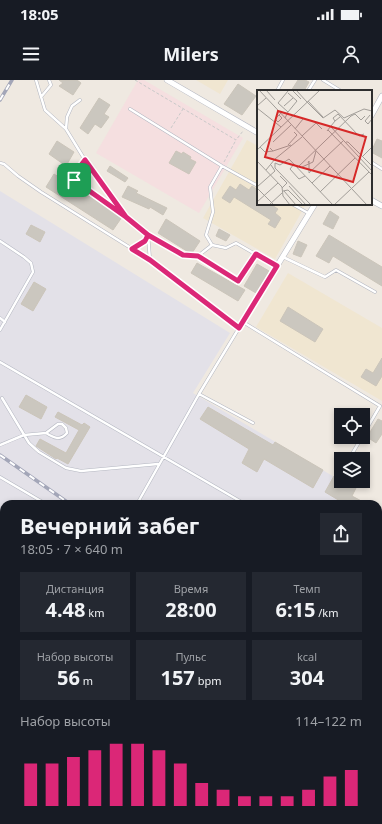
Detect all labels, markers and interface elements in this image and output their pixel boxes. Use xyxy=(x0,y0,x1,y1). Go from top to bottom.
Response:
text: 18:05 xyxy=(20,4,59,24)
text: Milers xyxy=(163,42,219,66)
icon: menu xyxy=(20,43,42,65)
icon: person xyxy=(340,43,362,65)
inset map xyxy=(257,90,372,205)
pin xyxy=(57,163,91,197)
icon: arrive xyxy=(63,169,85,191)
map controls xyxy=(334,408,370,488)
button: locate xyxy=(334,408,370,444)
button: layers xyxy=(334,452,370,488)
text: Вечерний забег xyxy=(20,510,199,540)
button: share xyxy=(320,513,362,555)
text: 18:05 · 7 × 640 m xyxy=(20,540,123,558)
text: Дистанция xyxy=(46,581,104,596)
text: Время xyxy=(174,581,208,596)
text: Темп xyxy=(294,581,320,596)
text: 4.48 xyxy=(46,596,85,623)
text: 28:00 xyxy=(165,596,217,623)
text: 6:15 xyxy=(275,596,315,623)
text: km xyxy=(85,605,104,620)
text: /km xyxy=(315,605,339,620)
text: Набор высоты xyxy=(37,649,113,664)
text: Пульс xyxy=(176,649,207,664)
text: kcal xyxy=(297,649,317,664)
text: 56 xyxy=(57,664,80,691)
text: 157 xyxy=(160,664,195,691)
text: 304 xyxy=(290,664,324,691)
text: m xyxy=(80,673,93,688)
text: bpm xyxy=(195,673,222,688)
text: Набор высоты xyxy=(20,712,111,730)
text: 114–122 m xyxy=(295,712,362,730)

